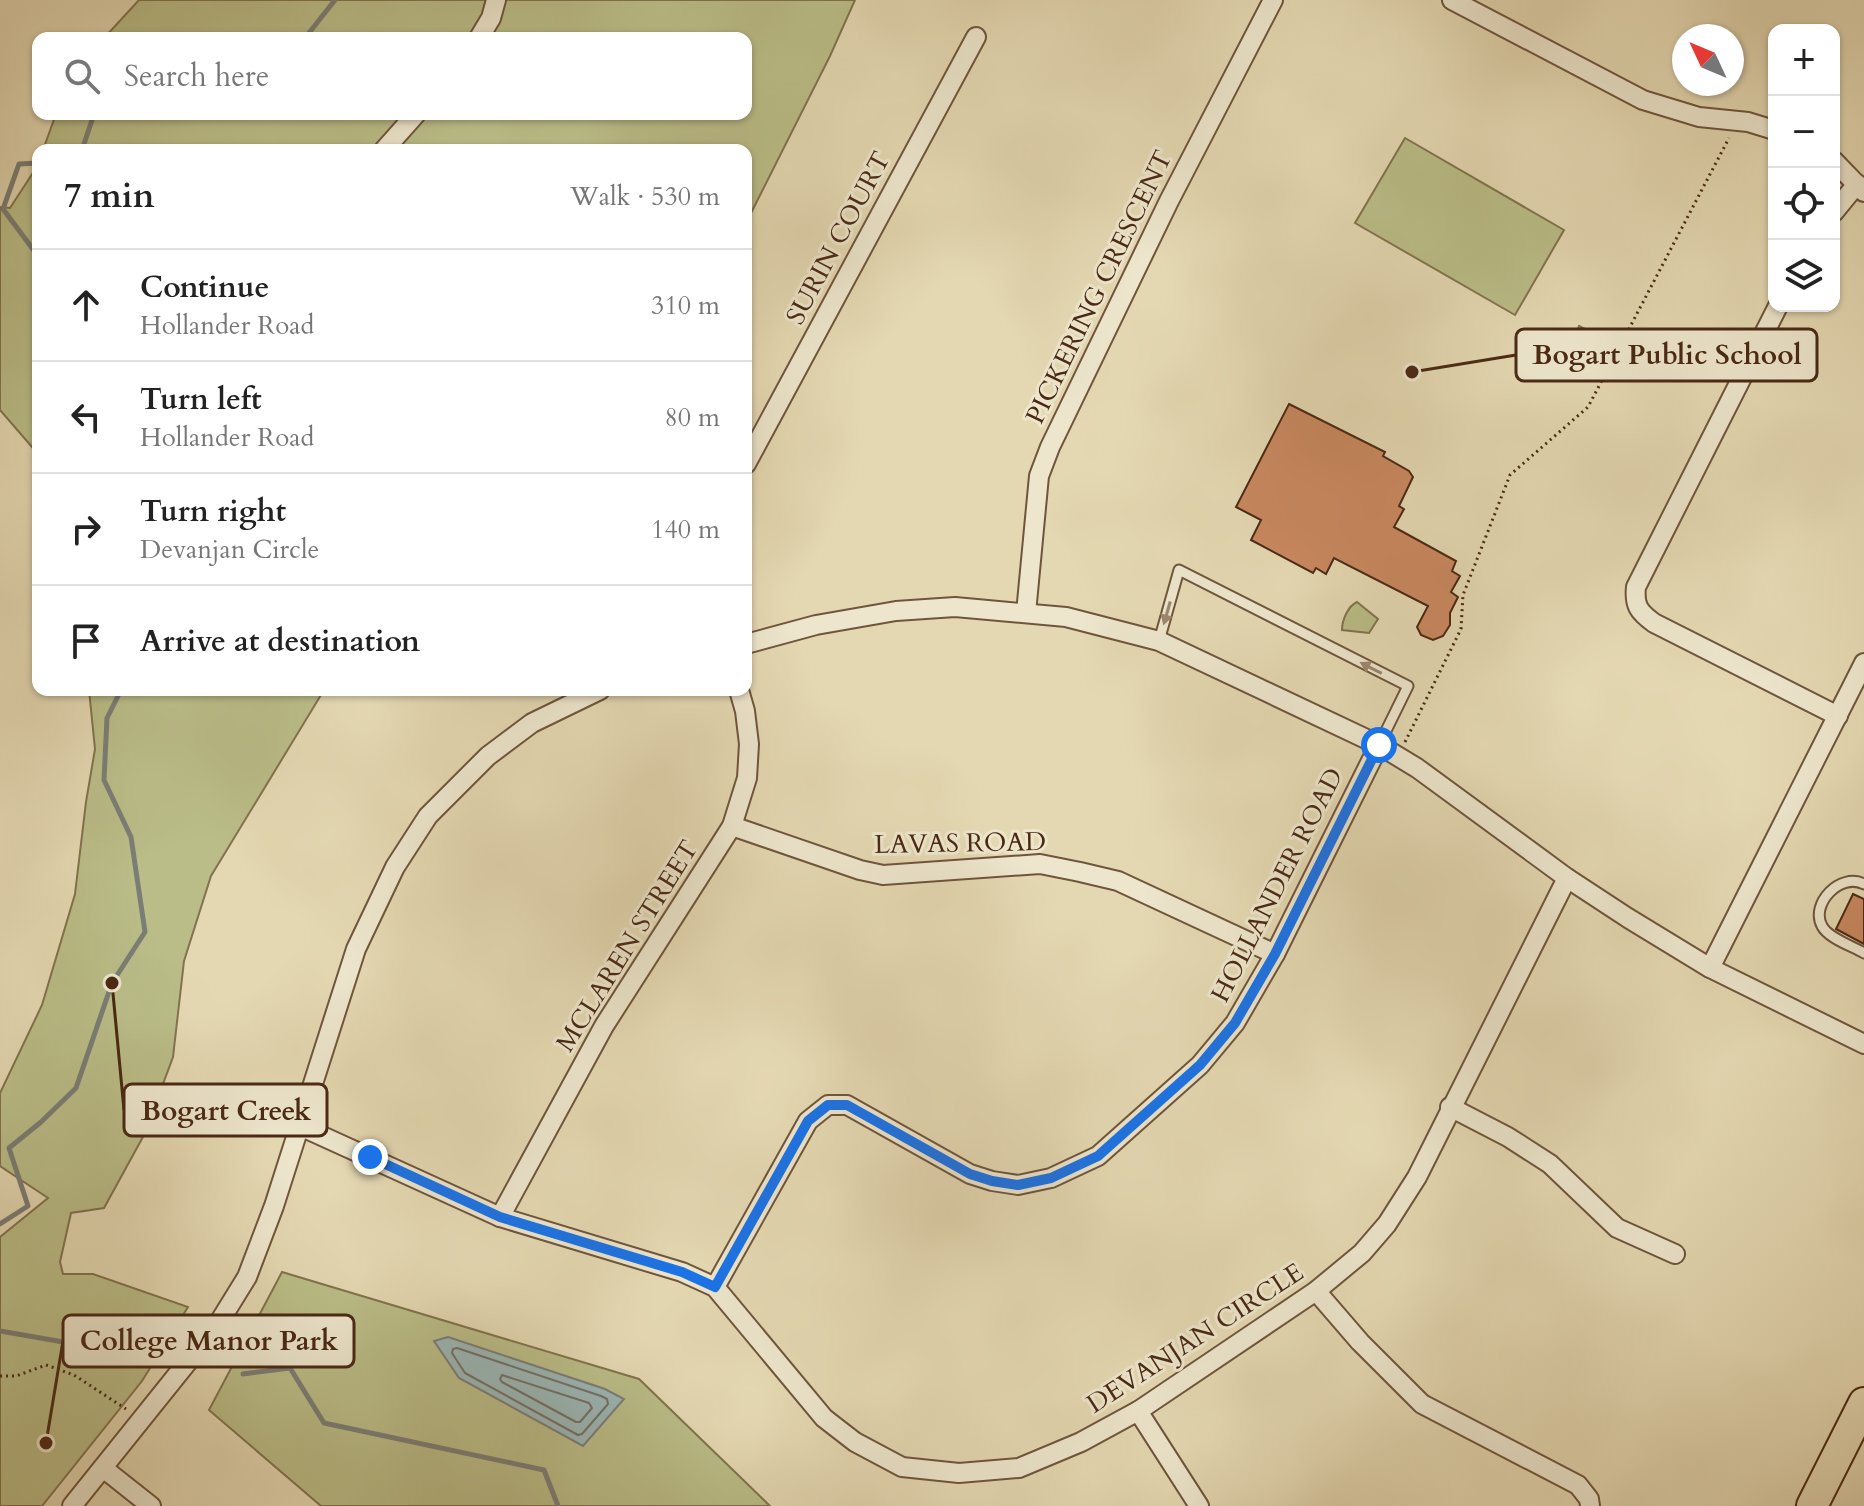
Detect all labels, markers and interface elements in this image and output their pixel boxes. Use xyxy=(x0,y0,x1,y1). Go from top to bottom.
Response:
north arrow xyxy=(1672,24,1744,96)
map controls xyxy=(1768,24,1840,312)
button: + xyxy=(1768,24,1840,96)
search box xyxy=(32,32,752,120)
icon: search xyxy=(60,54,104,98)
text: Search here xyxy=(124,56,269,97)
button: − xyxy=(1768,96,1840,168)
street label: PICKERING CRESCENT xyxy=(1017,144,1181,430)
street label: SURIN COURT xyxy=(778,145,898,331)
button: locate xyxy=(1768,168,1840,240)
text: 7 min xyxy=(64,173,155,219)
text: Walk · 530 m xyxy=(570,179,720,214)
button: layers xyxy=(1768,240,1840,312)
text: Continue xyxy=(140,267,269,308)
icon: ahead xyxy=(64,283,108,327)
text: 310 m xyxy=(651,288,720,323)
text: Hollander Road xyxy=(140,308,314,343)
callout: Bogart Public School xyxy=(1516,329,1817,381)
text: Bogart Public School xyxy=(1532,336,1802,374)
text: Turn left xyxy=(140,379,262,420)
icon: left xyxy=(64,395,108,439)
text: 80 m xyxy=(664,400,720,435)
text: Hollander Road xyxy=(140,420,314,455)
text: Turn right xyxy=(140,491,286,532)
icon: right xyxy=(64,507,108,551)
text: 140 m xyxy=(651,512,720,547)
text: Devanjan Circle xyxy=(140,532,319,567)
one-way arrow xyxy=(1160,601,1173,625)
icon: arrive xyxy=(64,619,108,663)
text: Arrive at destination xyxy=(140,621,420,662)
one-way arrow xyxy=(1360,661,1383,674)
route start xyxy=(1361,727,1397,763)
street label: HOLLANDER ROAD xyxy=(1203,762,1351,1008)
street label: LAVAS ROAD xyxy=(874,824,1046,862)
street label: MCLAREN STREET xyxy=(548,834,706,1058)
callout: Bogart Creek xyxy=(124,1084,327,1136)
text: Bogart Creek xyxy=(141,1092,312,1130)
route end xyxy=(352,1139,388,1175)
street label: DEVANJAN CIRCLE xyxy=(1080,1255,1310,1421)
callout: College Manor Park xyxy=(63,1315,354,1367)
text: College Manor Park xyxy=(80,1322,339,1360)

